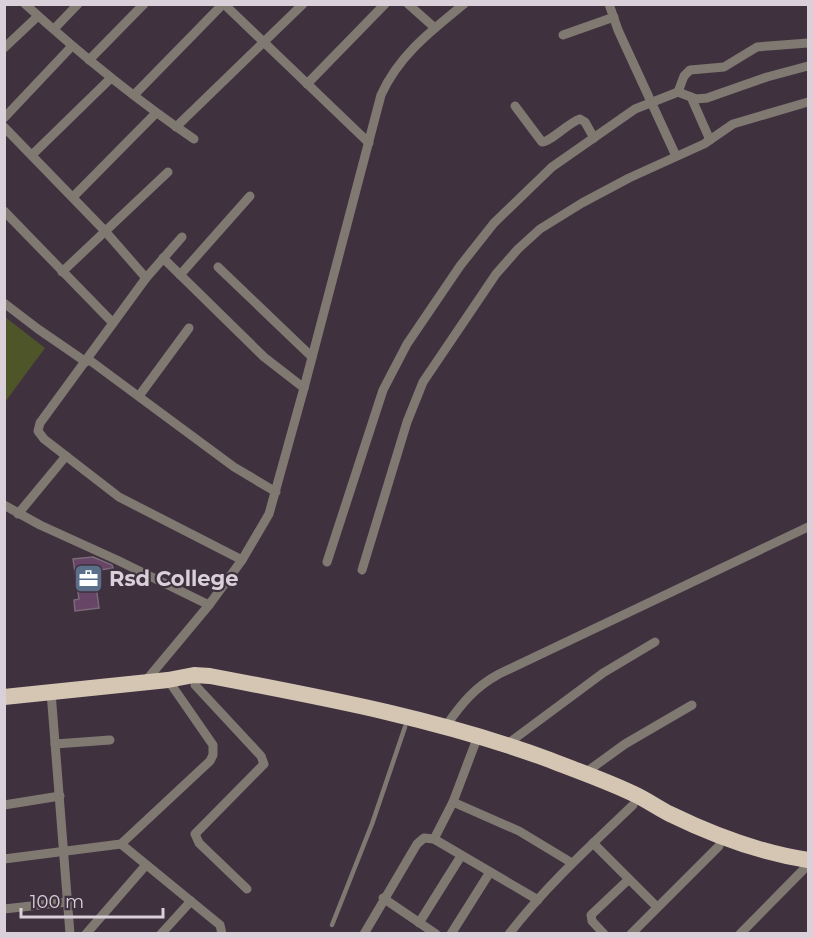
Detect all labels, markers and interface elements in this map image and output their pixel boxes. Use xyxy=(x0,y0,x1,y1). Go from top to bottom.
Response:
office icon: Rsd College xyxy=(72,563,104,595)
place label: Rsd College xyxy=(109,566,238,591)
scale bar xyxy=(21,881,164,919)
text: 100 m xyxy=(30,891,84,913)

